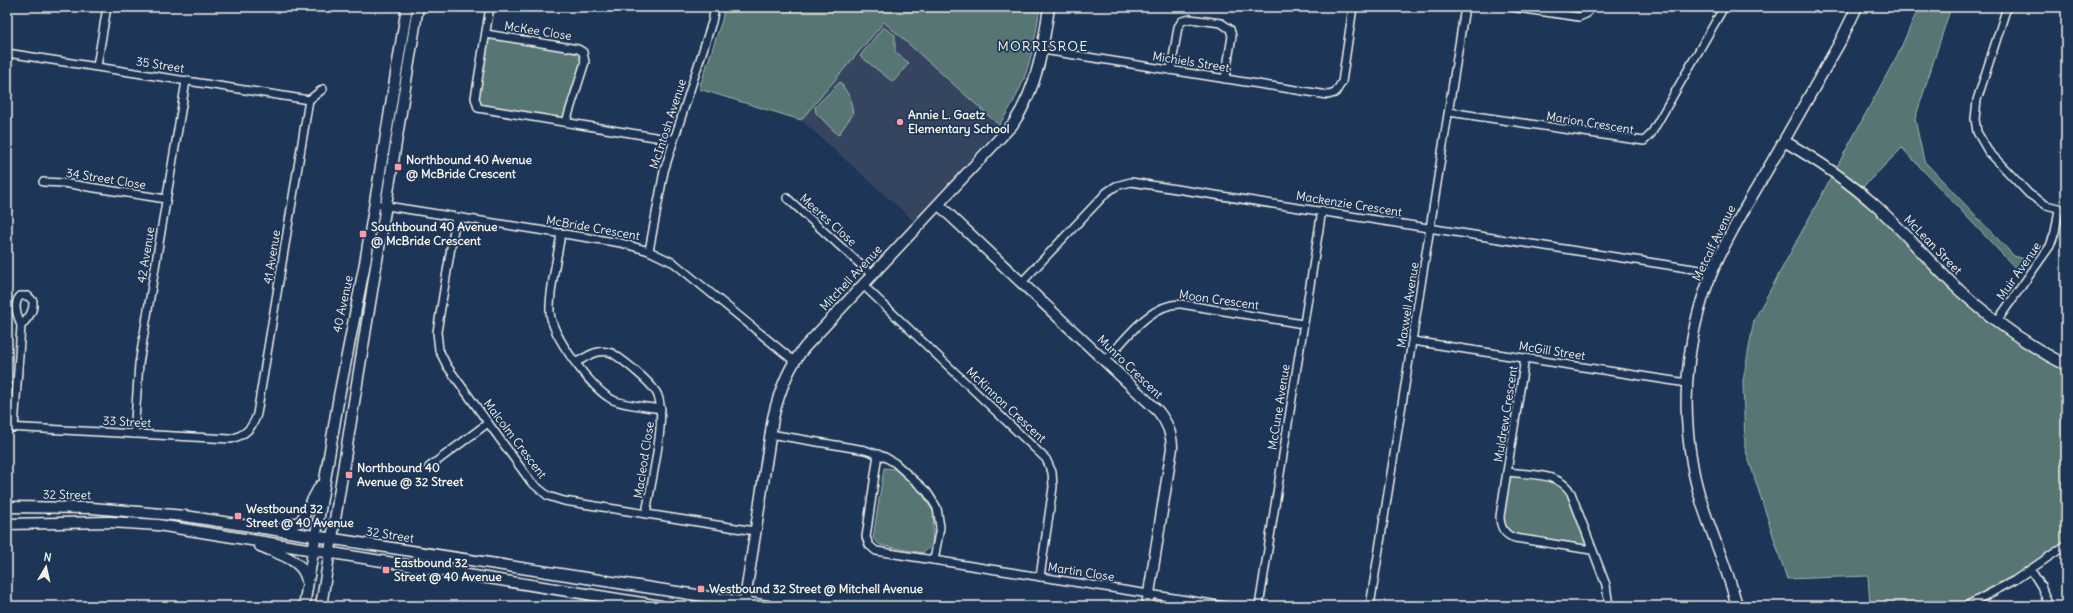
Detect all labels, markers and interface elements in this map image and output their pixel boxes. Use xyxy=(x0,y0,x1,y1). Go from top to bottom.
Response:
street label: McKee Close xyxy=(503,18,573,43)
district label: MORRISROE xyxy=(998,37,1088,55)
street label: Michiels Street xyxy=(1152,48,1231,75)
street label: 35 Street xyxy=(135,53,185,76)
street label: McIntosh Avenue xyxy=(646,77,689,171)
place label: Annie L. Gaetz Elementary School xyxy=(908,107,1010,137)
street label: Marion Crescent xyxy=(1545,108,1635,137)
marker: Annie L. Gaetz Elementary School xyxy=(895,117,905,127)
place label: Northbound 40 Avenue @ McBride Crescent xyxy=(406,152,532,182)
marker: Northbound 40 Avenue @ McBride Crescent xyxy=(393,162,403,172)
street label: 34 Street Close xyxy=(65,165,147,192)
street label: Mackenzie Crescent xyxy=(1295,188,1403,219)
street label: Meeres Close xyxy=(797,190,860,249)
street label: Metcalf Avenue xyxy=(1689,202,1738,283)
street label: McBride Crescent xyxy=(545,212,641,243)
street label: McLean Street xyxy=(1901,212,1966,278)
place label: Southbound 40 Avenue @ McBride Crescent xyxy=(371,219,498,249)
street label: 42 Avenue xyxy=(134,226,157,284)
street label: 41 Avenue xyxy=(260,229,283,285)
marker: Southbound 40 Avenue @ McBride Crescent xyxy=(358,229,368,239)
street label: Muir Avenue xyxy=(1993,239,2044,303)
street label: Mitchell Avenue xyxy=(816,242,885,314)
street label: Maxwell Avenue xyxy=(1393,261,1422,349)
street label: 40 Avenue xyxy=(329,274,356,334)
street label: Moon Crescent xyxy=(1178,286,1260,313)
street label: Munro Crescent xyxy=(1094,332,1166,402)
street label: McGill Street xyxy=(1518,338,1586,363)
street label: McCune Avenue xyxy=(1264,363,1293,451)
street label: McKinnon Crescent xyxy=(963,364,1049,446)
street label: Muldrew Crescent xyxy=(1490,365,1521,463)
street label: Malcolm Crescent xyxy=(481,396,550,481)
street label: 33 Street xyxy=(102,413,152,430)
street label: Macleod Close xyxy=(630,420,657,499)
place label: Northbound 40 Avenue @ 32 Street xyxy=(357,460,464,490)
marker: Northbound 40 Avenue @ 32 Street xyxy=(344,470,354,480)
street label: 32 Street xyxy=(43,487,91,502)
place label: Westbound 32 Street @ 40 Avenue xyxy=(246,501,354,531)
marker: Westbound 32 Street @ 40 Avenue xyxy=(233,511,243,521)
street label: 32 Street xyxy=(365,523,415,546)
north arrow xyxy=(26,547,66,587)
text: N xyxy=(43,550,52,565)
place label: Eastbound 32 Street @ 40 Avenue xyxy=(394,555,502,585)
street label: Martin Close xyxy=(1047,559,1115,584)
marker: Eastbound 32 Street @ 40 Avenue xyxy=(381,565,391,575)
place label: Westbound 32 Street @ Mitchell Avenue xyxy=(709,581,924,597)
marker: Westbound 32 Street @ Mitchell Avenue xyxy=(696,584,706,594)

